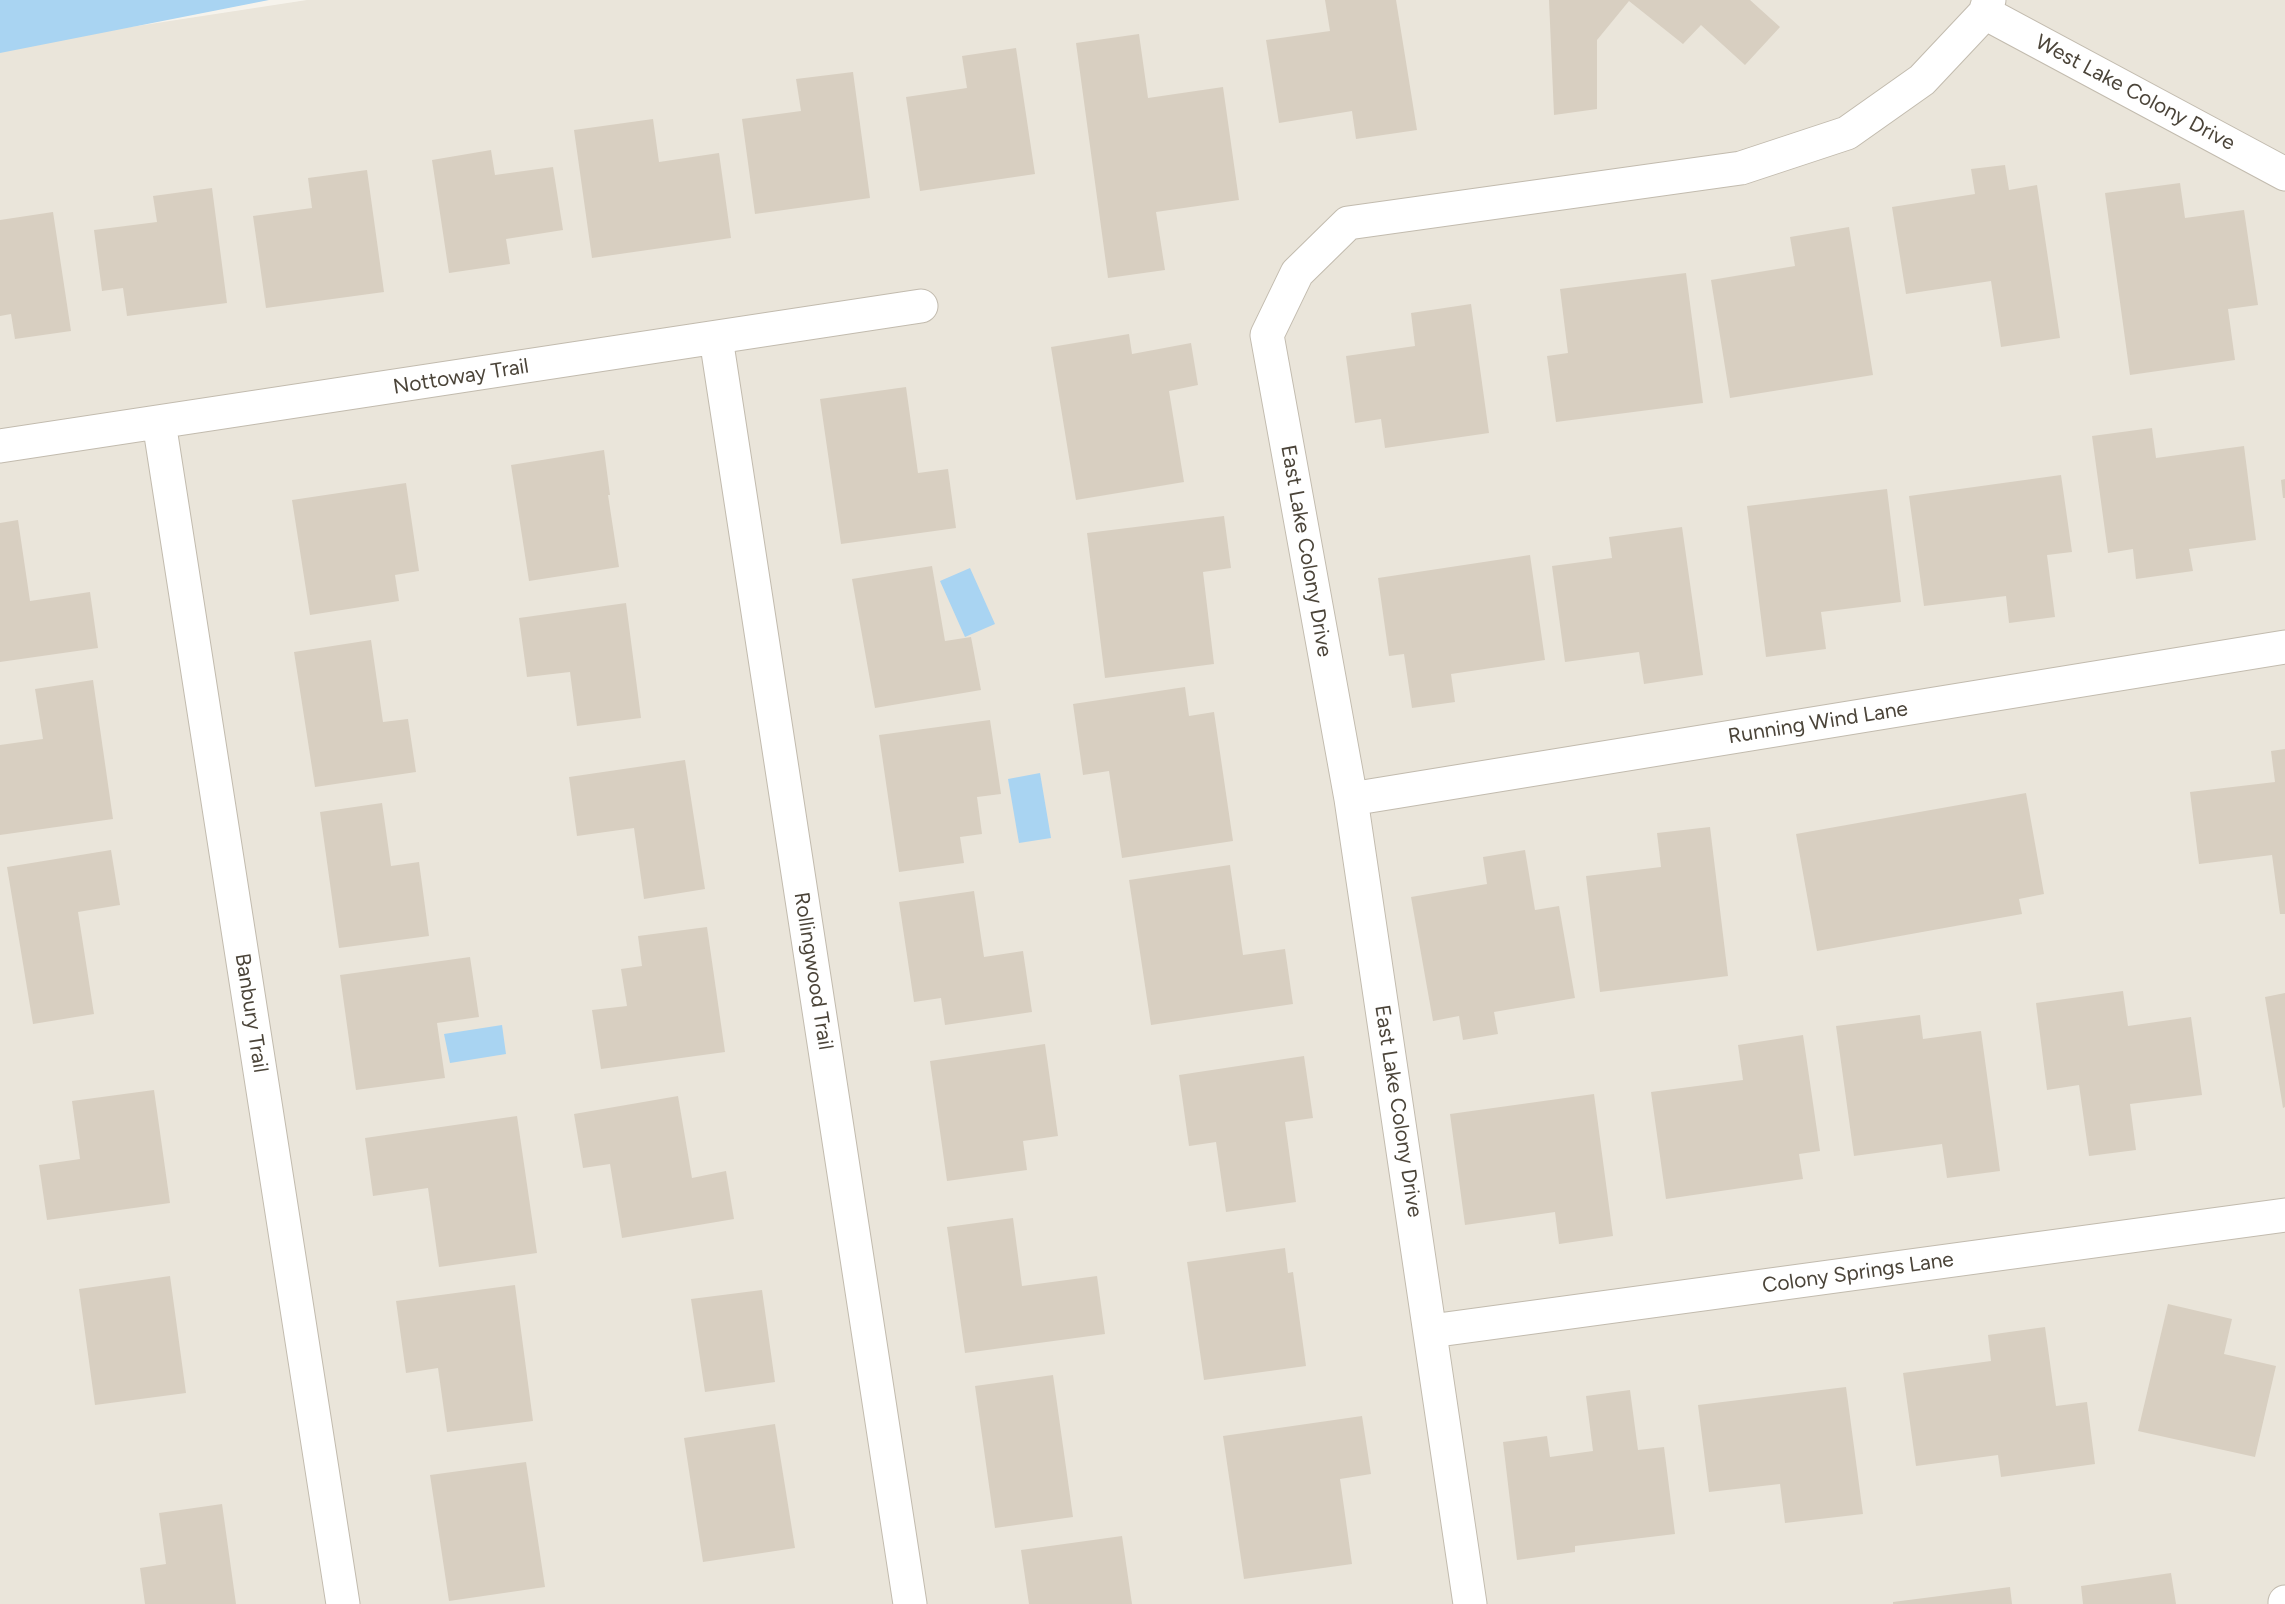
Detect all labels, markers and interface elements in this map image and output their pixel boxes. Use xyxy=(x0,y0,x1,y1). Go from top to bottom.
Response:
street label: West Lake Colony Drive xyxy=(2031,30,2239,156)
street label: Nottoway Trail xyxy=(391,354,531,400)
street label: East Lake Colony Drive xyxy=(1275,443,1337,659)
street label: Running Wind Lane xyxy=(1726,696,1910,750)
street label: Rollingwood Trail xyxy=(788,890,838,1052)
street label: Banbury Trail xyxy=(229,952,273,1074)
street label: East Lake Colony Drive xyxy=(1369,1003,1427,1219)
street label: Colony Springs Lane xyxy=(1761,1247,1955,1299)

